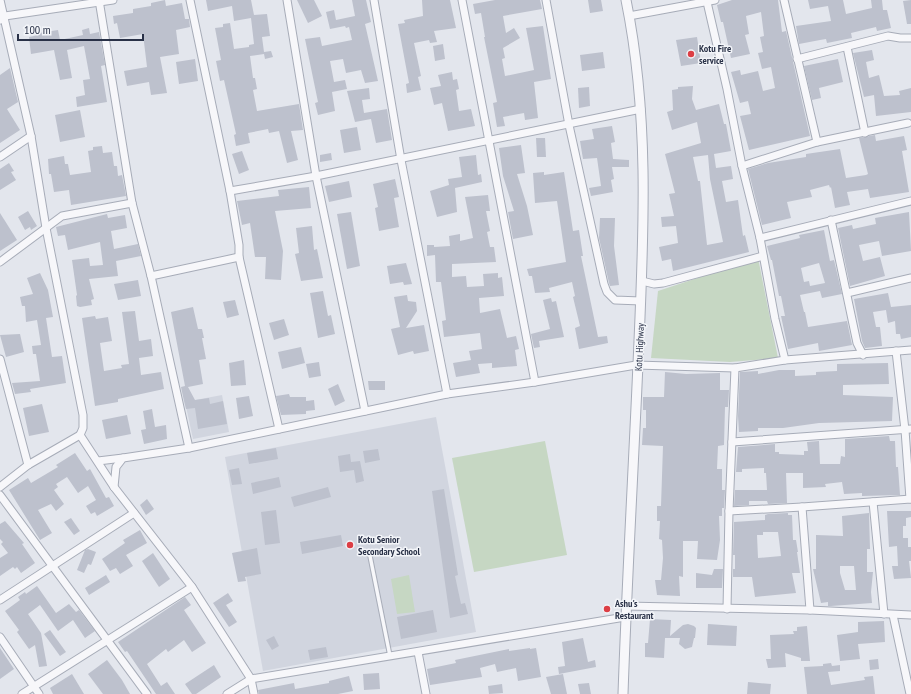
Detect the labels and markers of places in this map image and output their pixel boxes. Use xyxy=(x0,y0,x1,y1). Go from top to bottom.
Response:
place label: Kotu Fire service xyxy=(699,42,731,67)
marker: Kotu Fire service xyxy=(686,49,696,59)
place label: Kotu Senior Secondary School xyxy=(358,533,421,558)
marker: Kotu Senior Secondary School xyxy=(345,540,355,550)
place label: Ashu's Restaurant xyxy=(614,597,653,622)
marker: Ashu's Restaurant xyxy=(602,604,612,614)

